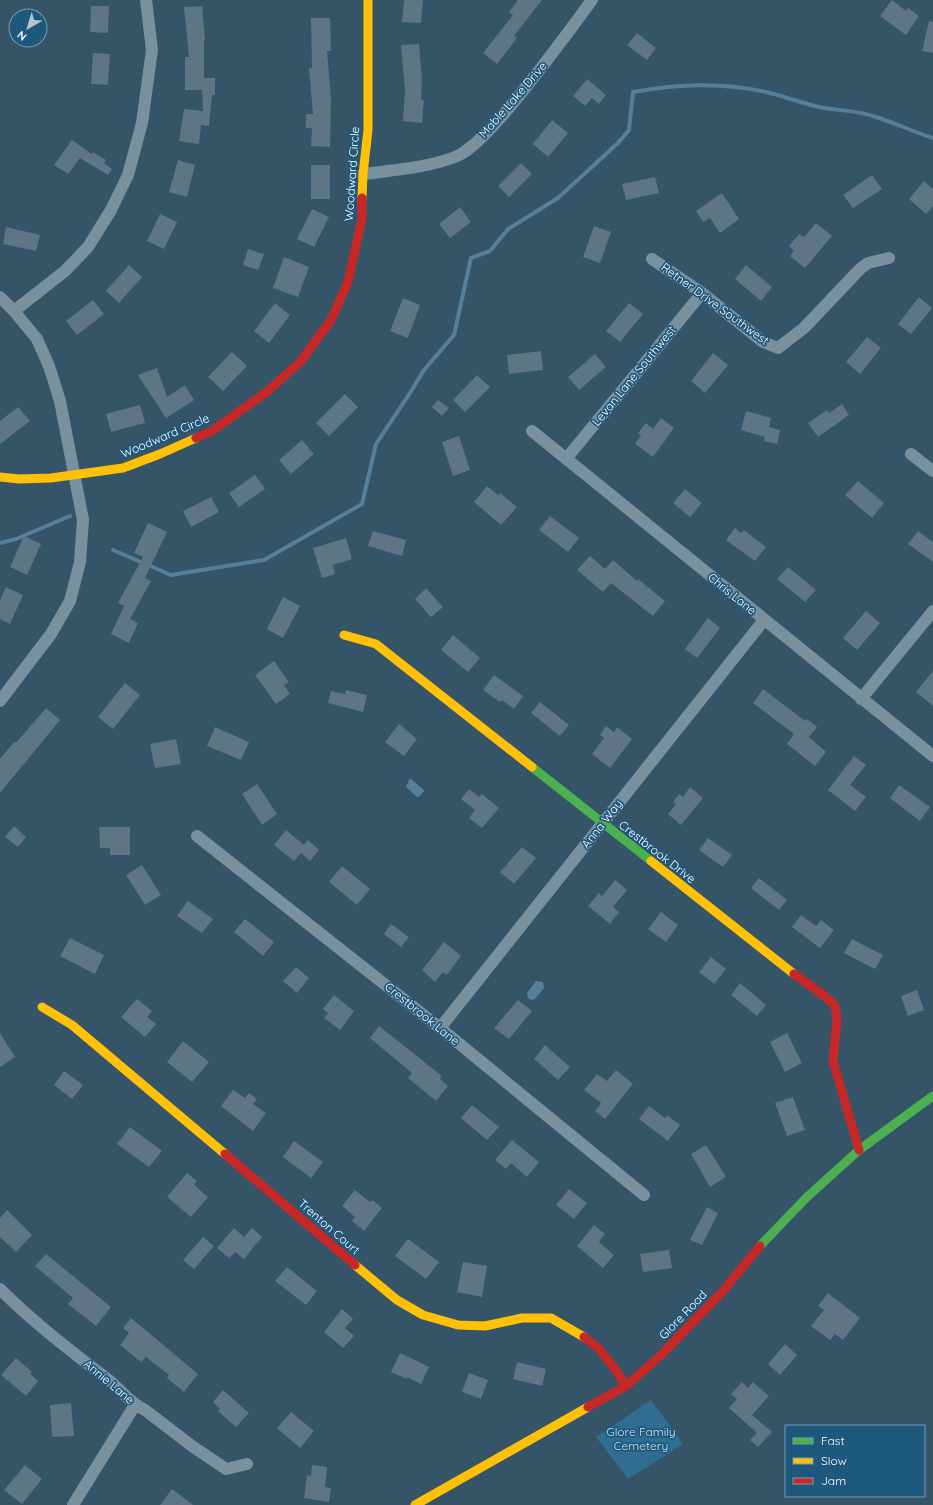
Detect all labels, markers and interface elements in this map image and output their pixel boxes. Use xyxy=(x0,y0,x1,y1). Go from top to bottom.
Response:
north arrow xyxy=(8,8,48,48)
text: N xyxy=(14,28,29,44)
street label: Mable Lake Drive xyxy=(475,58,550,141)
street label: Woodward Circle xyxy=(341,126,362,222)
street label: Retner Drive Southwest xyxy=(658,259,772,348)
street label: Levan Lane Southwest xyxy=(589,322,679,429)
street label: Woodward Circle xyxy=(118,410,212,461)
street label: Chris Lane xyxy=(705,569,760,618)
street label: Anna Way xyxy=(578,796,625,851)
street label: Crestbrook Drive xyxy=(616,817,699,886)
street label: Crestbrook Lane xyxy=(382,979,463,1048)
street label: Trenton Court xyxy=(295,1196,363,1257)
street label: Glore Road xyxy=(656,1287,710,1342)
street label: Annie Lane xyxy=(81,1356,138,1407)
park label: Glore Family Cemetery xyxy=(606,1424,676,1453)
legend xyxy=(785,1425,925,1497)
text: Fast xyxy=(821,1433,845,1448)
text: Slow xyxy=(821,1453,847,1468)
text: Jam xyxy=(821,1473,846,1488)

